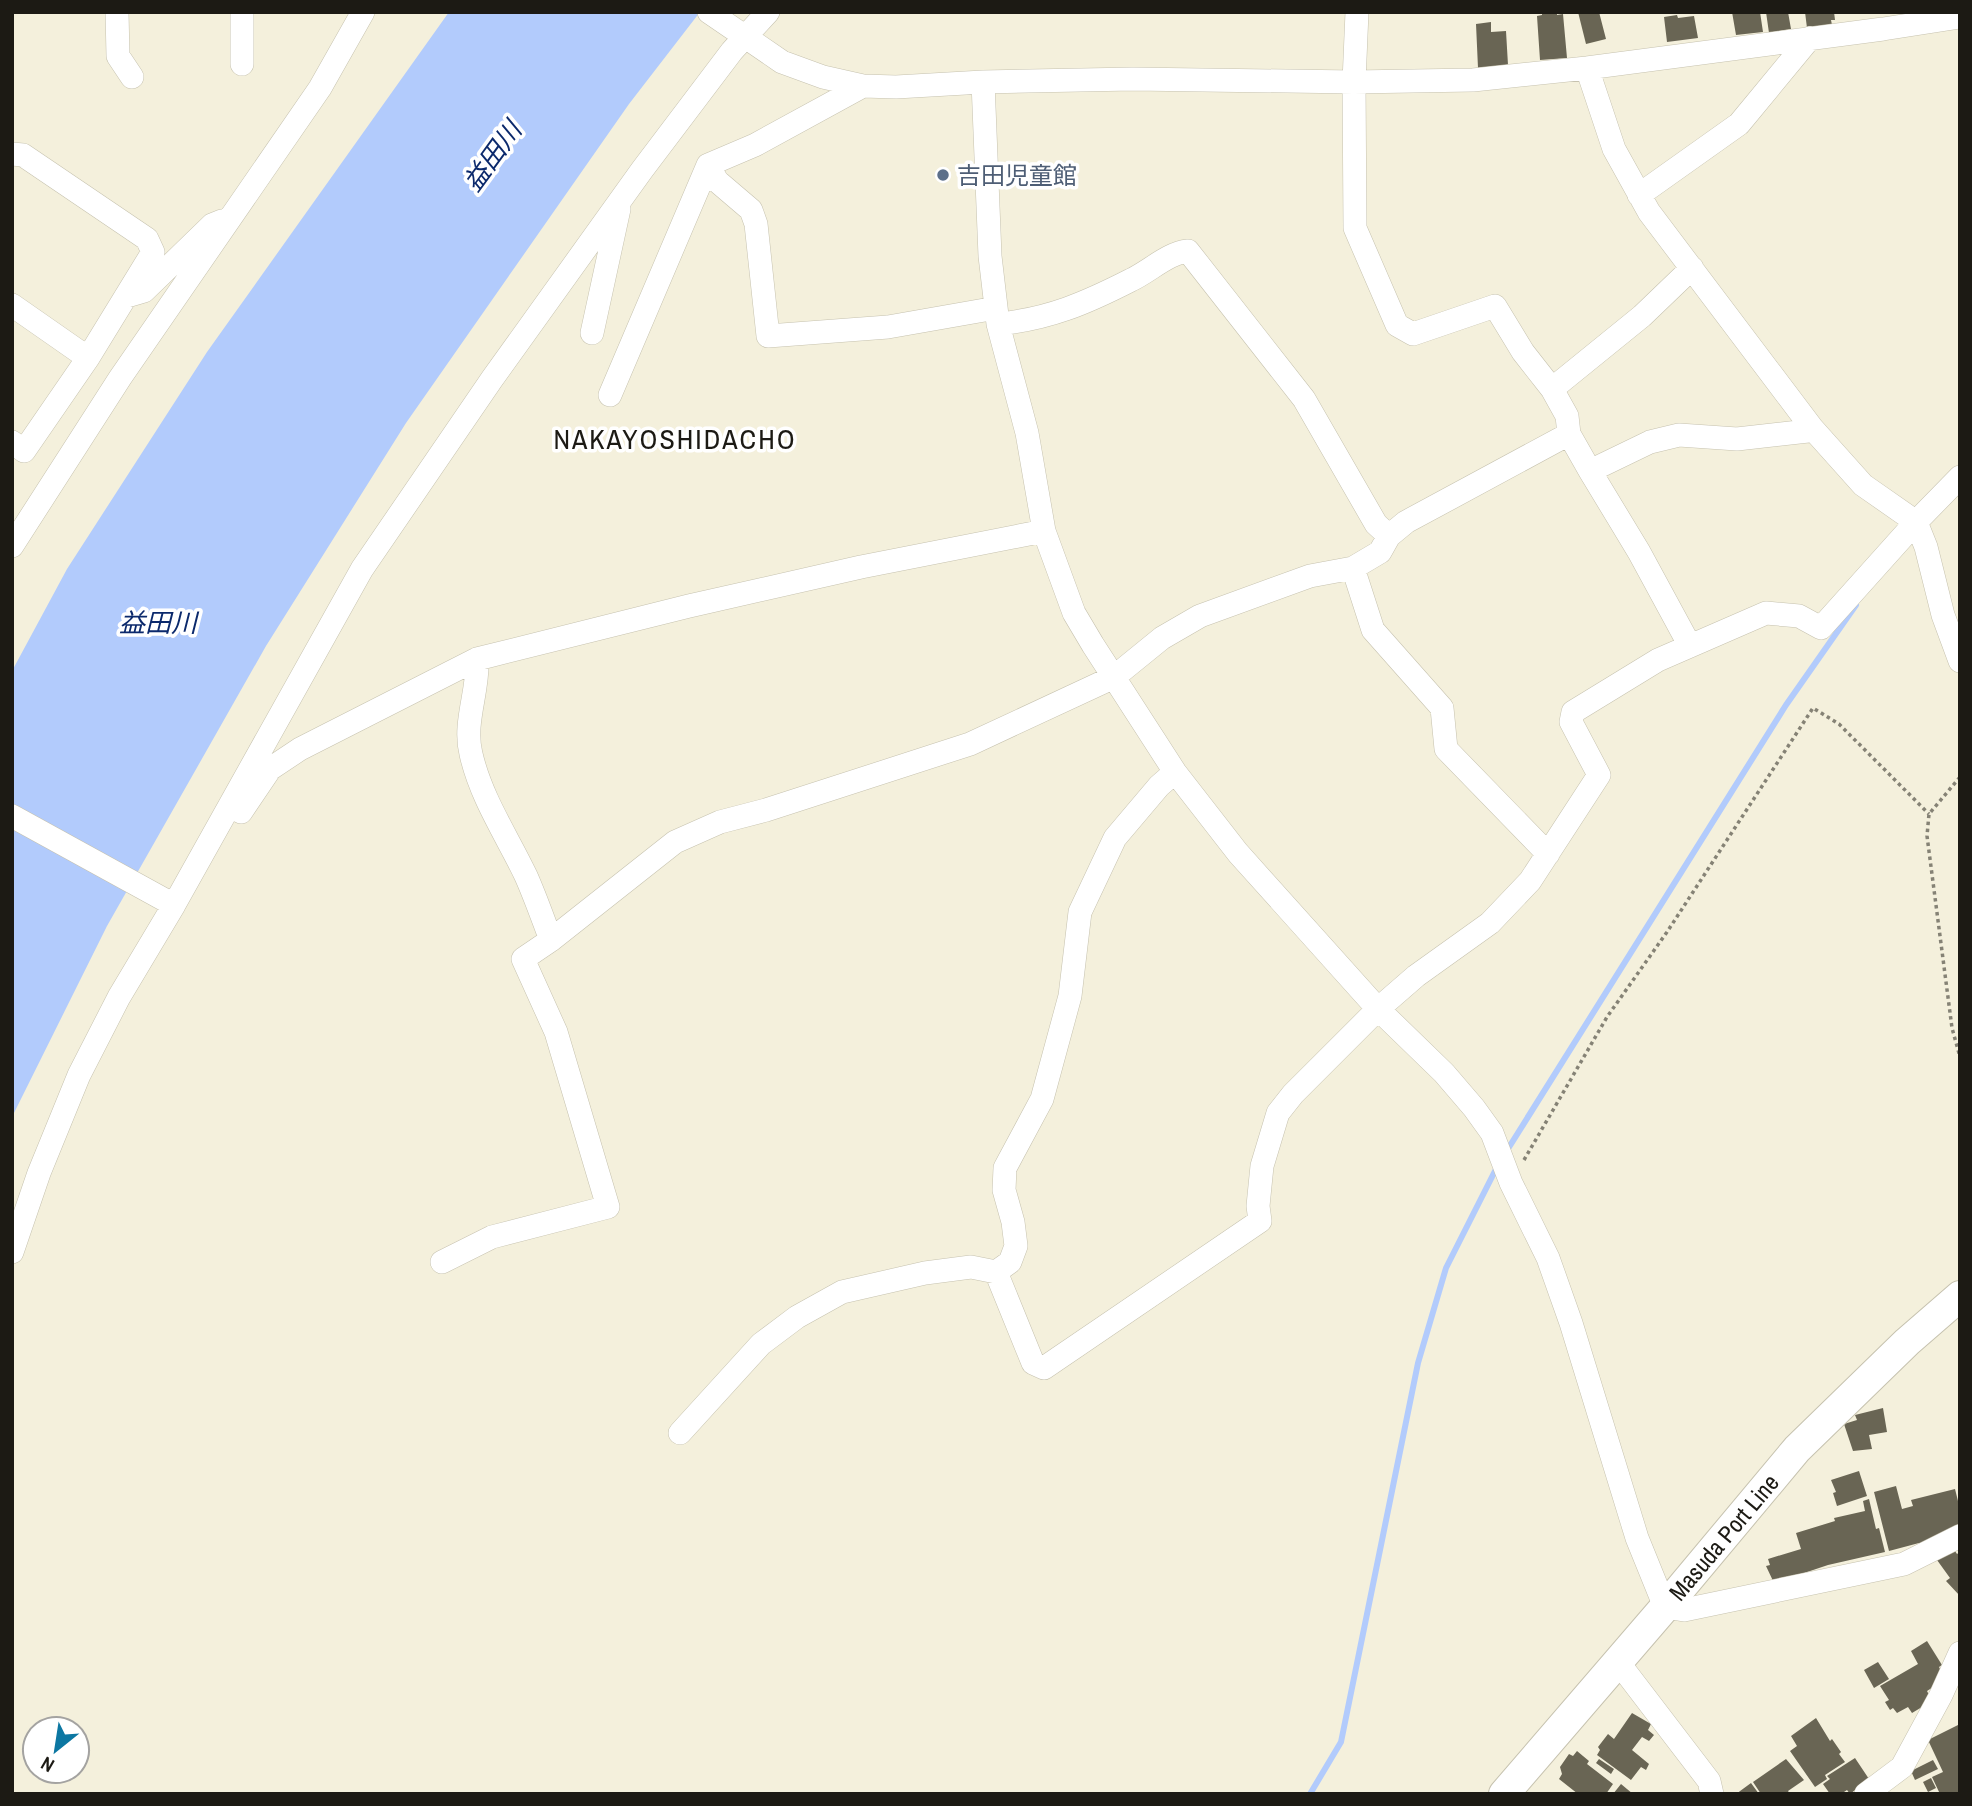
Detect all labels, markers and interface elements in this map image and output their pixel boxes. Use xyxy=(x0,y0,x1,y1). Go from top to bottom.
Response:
water label: 益田川 xyxy=(455,112,531,198)
place label: 吉田児童館 xyxy=(957,159,1077,191)
marker: 吉田児童館 xyxy=(935,167,951,183)
district label: NAKAYOSHIDACHO xyxy=(553,420,797,458)
water label: 益田川 xyxy=(119,605,200,640)
street label: Masuda Port Line xyxy=(1661,1467,1786,1607)
north arrow xyxy=(21,1715,91,1785)
text: N xyxy=(36,1751,59,1779)

